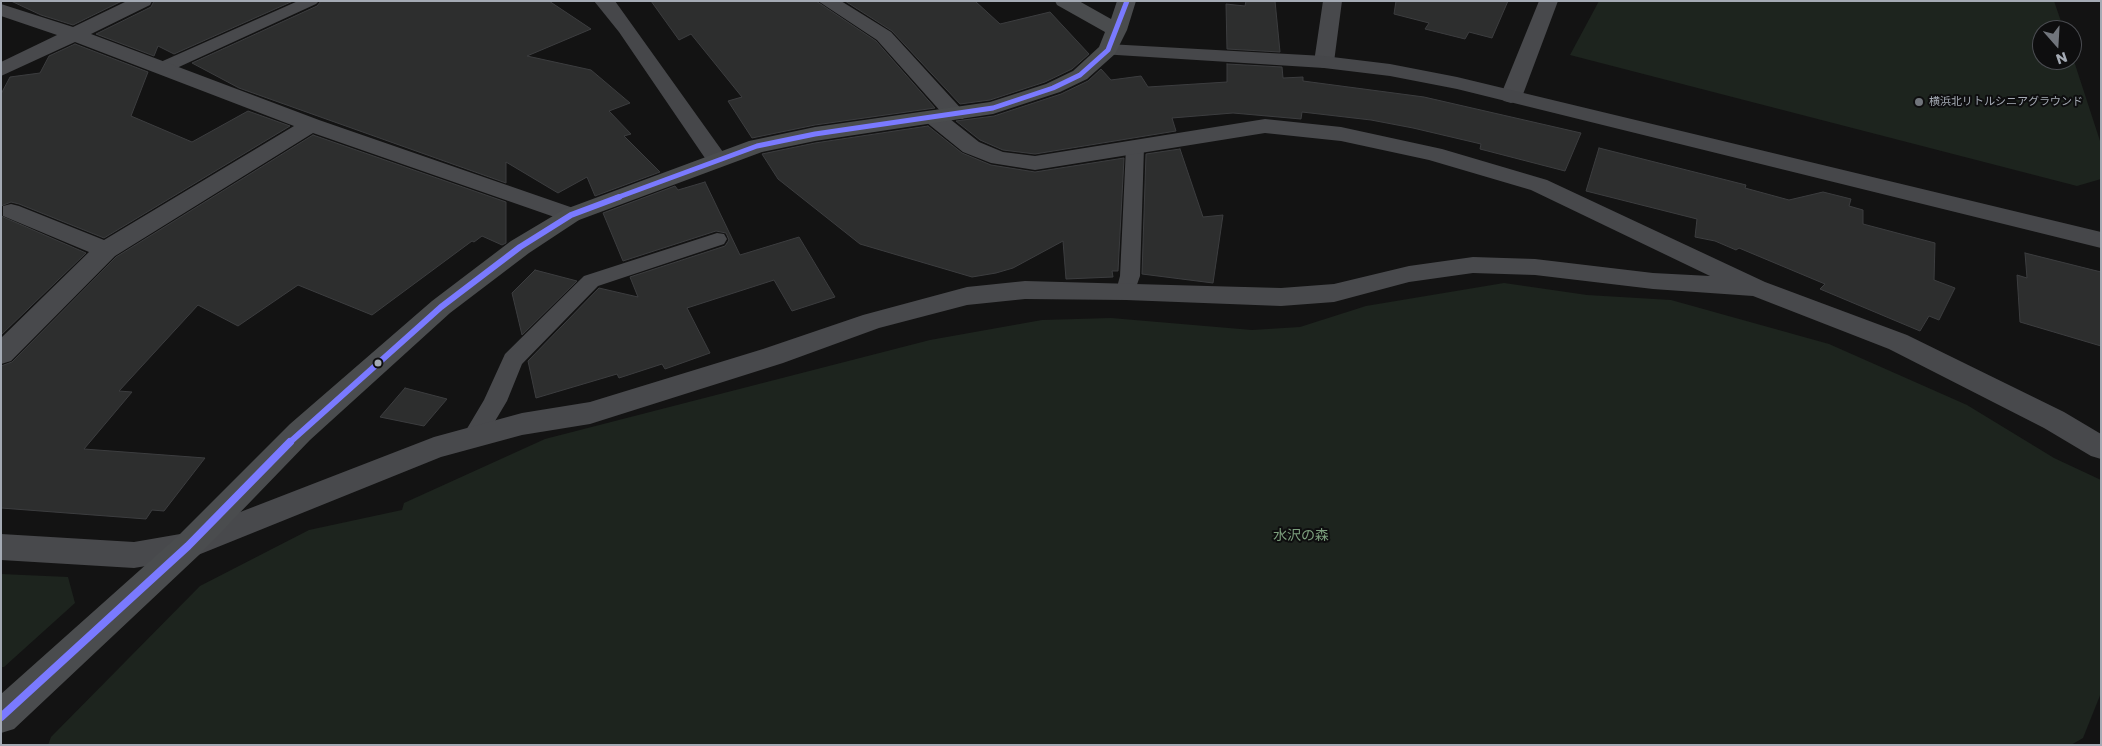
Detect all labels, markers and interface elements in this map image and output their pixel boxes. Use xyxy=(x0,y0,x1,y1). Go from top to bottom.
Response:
north arrow xyxy=(2032,20,2082,70)
text: N xyxy=(2053,47,2070,69)
place label: 横浜北リトルシニアグラウンド xyxy=(1929,95,2083,109)
marker: 横浜北リトルシニアグラウンド xyxy=(1913,96,1925,108)
unlabelled marker xyxy=(373,358,383,368)
park label: 水沢の森 xyxy=(1273,528,1329,544)

